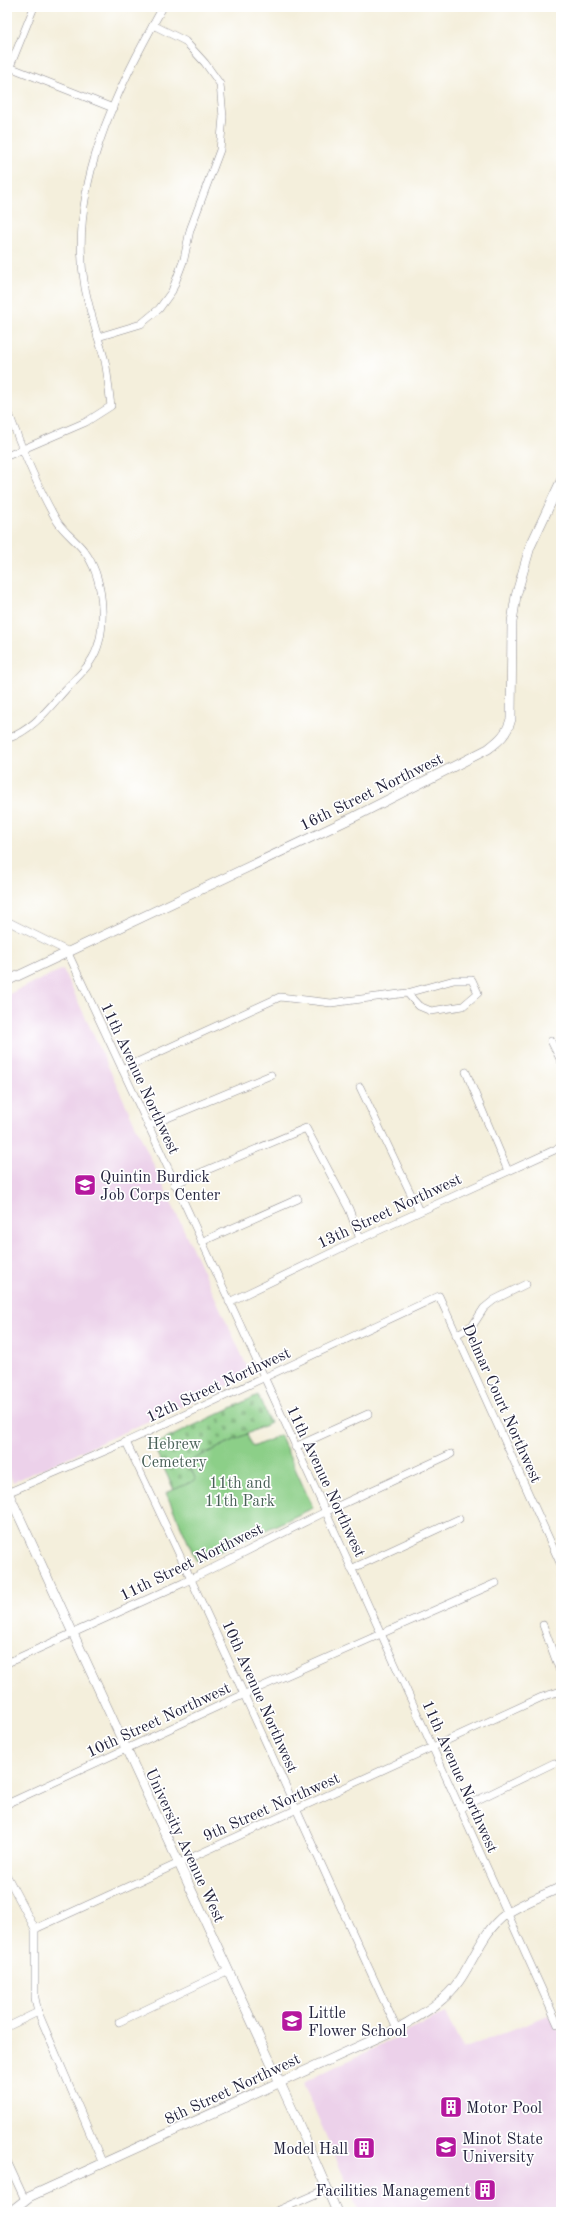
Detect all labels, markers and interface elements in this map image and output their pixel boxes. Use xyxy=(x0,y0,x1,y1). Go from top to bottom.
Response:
street label: 16th Street Northwest xyxy=(298,751,446,834)
street label: 11th Avenue Northwest xyxy=(97,1001,182,1158)
place label: Quintin Burdick Job Corps Center xyxy=(100,1170,221,1204)
street label: 13th Street Northwest xyxy=(315,1171,465,1252)
school or university icon: Quintin Burdick Job Corps Center xyxy=(72,1172,98,1198)
street label: Delmar Court Northwest xyxy=(459,1322,544,1486)
street label: 12th Street Northwest xyxy=(144,1345,294,1426)
street label: 11th Avenue Northwest xyxy=(283,1404,368,1561)
park label: Hebrew Cemetery xyxy=(141,1437,208,1471)
park label: 11th and 11th Park xyxy=(205,1476,275,1510)
street label: 11th Street Northwest xyxy=(118,1521,266,1604)
street label: 10th Avenue Northwest xyxy=(218,1618,300,1776)
street label: 10th Street Northwest xyxy=(84,1680,234,1761)
street label: 11th Avenue Northwest xyxy=(418,1698,500,1856)
street label: University Avenue West xyxy=(142,1766,227,1926)
street label: 9th Street Northwest xyxy=(201,1770,343,1845)
place label: Little Flower School xyxy=(308,2006,407,2040)
school or university icon: Little Flower School xyxy=(279,2008,305,2034)
street label: 8th Street Northwest xyxy=(163,2051,303,2128)
building icon: Motor Pool xyxy=(438,2094,464,2120)
place label: Motor Pool xyxy=(466,2101,542,2117)
place label: Minot State University xyxy=(462,2132,543,2166)
school or university icon: Minot State University xyxy=(433,2134,459,2160)
building icon: Model Hall xyxy=(351,2135,377,2161)
place label: Model Hall xyxy=(273,2142,348,2158)
building icon: Facilities Management xyxy=(472,2177,498,2203)
place label: Facilities Management xyxy=(316,2184,470,2200)

